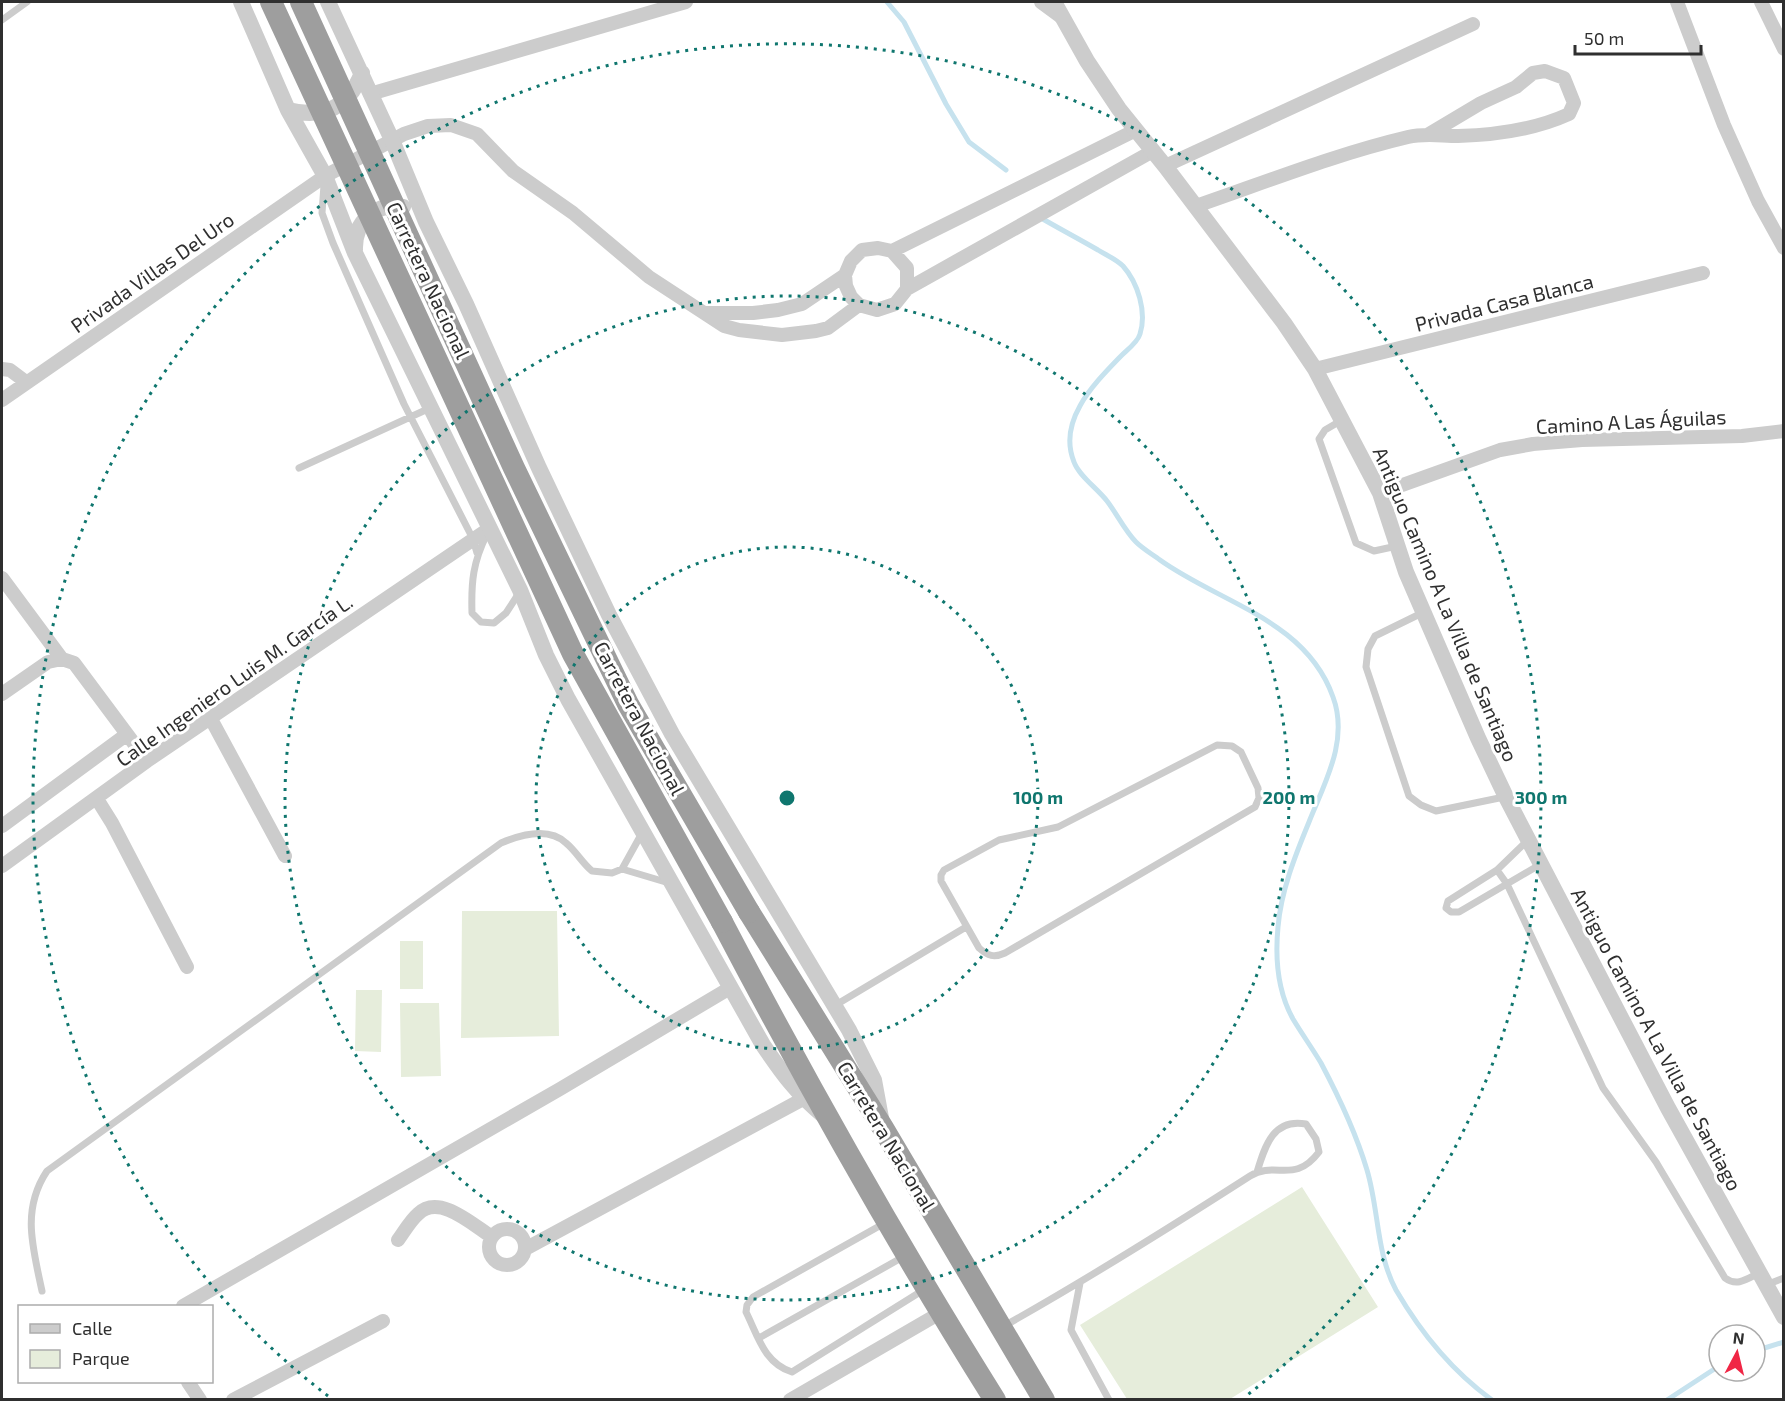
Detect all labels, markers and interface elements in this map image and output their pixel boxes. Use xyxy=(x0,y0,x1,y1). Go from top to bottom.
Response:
scale bar xyxy=(1575,18,1701,56)
text: 50 m xyxy=(1584,27,1624,49)
street label: Carretera Nacional xyxy=(382,198,476,362)
street label: Privada Villas Del Uro xyxy=(66,207,238,337)
street label: Privada Casa Blanca xyxy=(1412,268,1596,336)
street label: Camino A Las Águilas xyxy=(1535,404,1727,438)
street label: Antiguo Camino A La Villa de Santiago xyxy=(1369,443,1523,765)
street label: Calle Ingeniero Luis M. García L. xyxy=(111,589,357,771)
street label: Carretera Nacional xyxy=(589,637,691,799)
text: 100 m xyxy=(1013,786,1063,808)
text: 200 m xyxy=(1263,786,1315,808)
text: 300 m xyxy=(1515,786,1567,808)
centre of rings xyxy=(777,788,797,808)
street label: Antiguo Camino A La Villa de Santiago xyxy=(1567,884,1747,1194)
street label: Carretera Nacional xyxy=(833,1057,941,1215)
legend xyxy=(18,1305,213,1383)
text: Calle xyxy=(72,1317,113,1339)
north arrow xyxy=(1707,1323,1767,1383)
text: N xyxy=(1732,1327,1746,1348)
text: Parque xyxy=(72,1347,130,1369)

